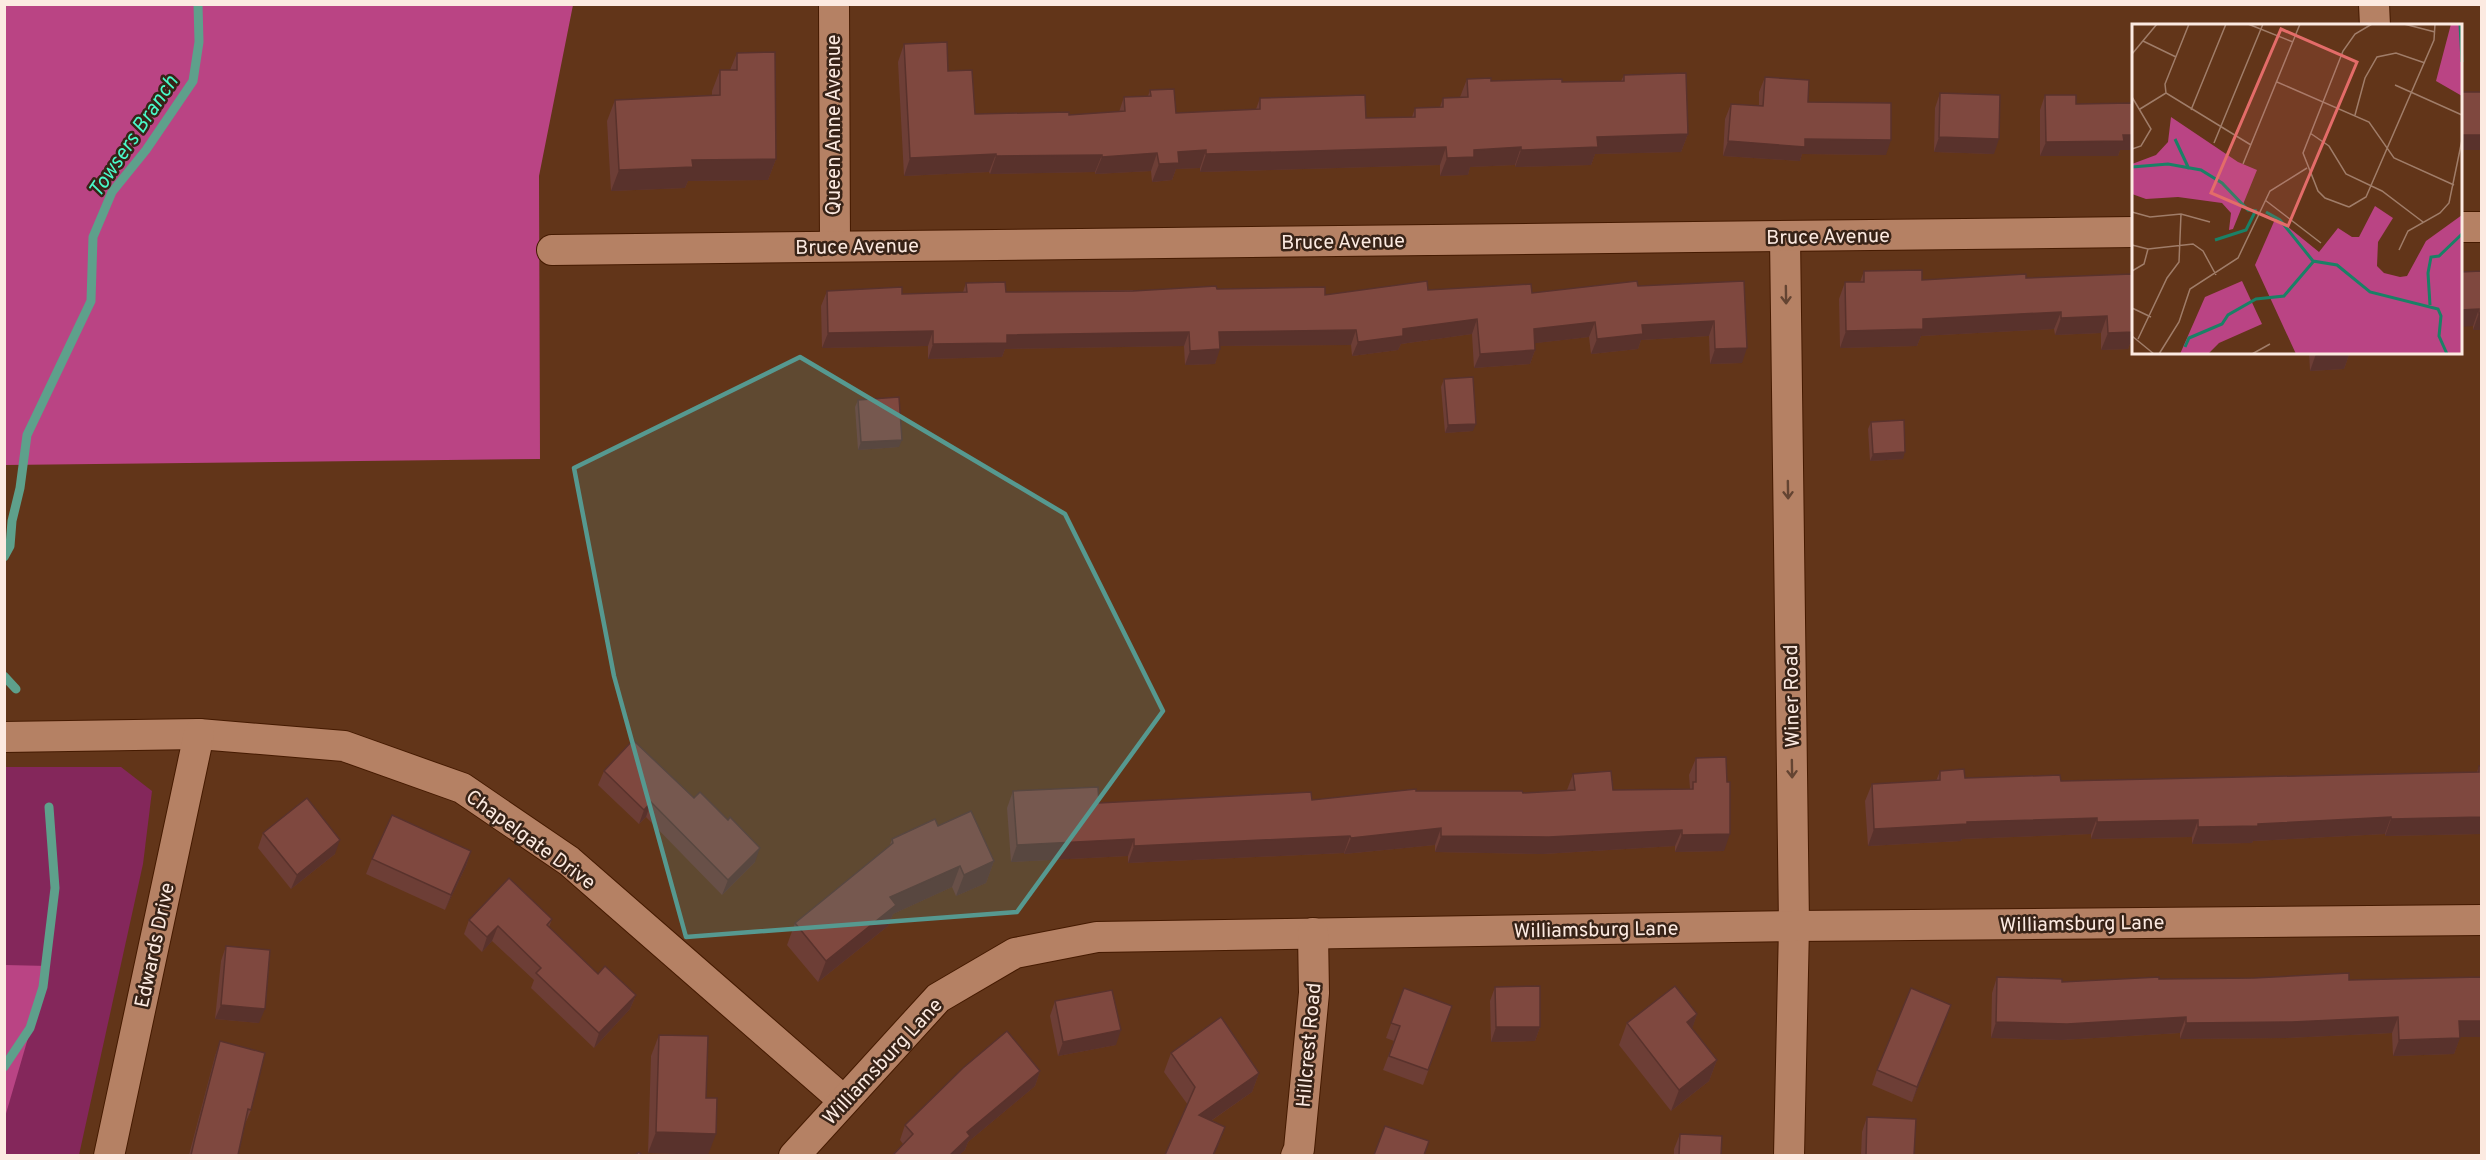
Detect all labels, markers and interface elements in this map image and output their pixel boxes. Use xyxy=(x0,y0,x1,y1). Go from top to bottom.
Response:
inset map xyxy=(2132,24,2462,354)
street label: Queen Anne Avenue xyxy=(822,34,848,216)
water label: Towsers Branch xyxy=(83,70,185,203)
street label: Bruce Avenue xyxy=(1766,224,1890,252)
street label: Bruce Avenue xyxy=(1281,229,1405,257)
street label: Bruce Avenue xyxy=(795,234,919,262)
one-way arrow xyxy=(1780,285,1792,305)
one-way arrow xyxy=(1782,480,1794,500)
street label: Winer Road xyxy=(1779,644,1807,748)
one-way arrow xyxy=(1786,759,1798,779)
street label: Chapelgate Drive xyxy=(460,785,600,897)
street label: Edwards Drive xyxy=(130,880,182,1010)
street label: Williamsburg Lane xyxy=(1999,911,2165,939)
street label: Williamsburg Lane xyxy=(1513,917,1679,945)
street label: Hillcrest Road xyxy=(1292,982,1328,1109)
street label: Williamsburg Lane xyxy=(818,993,949,1131)

